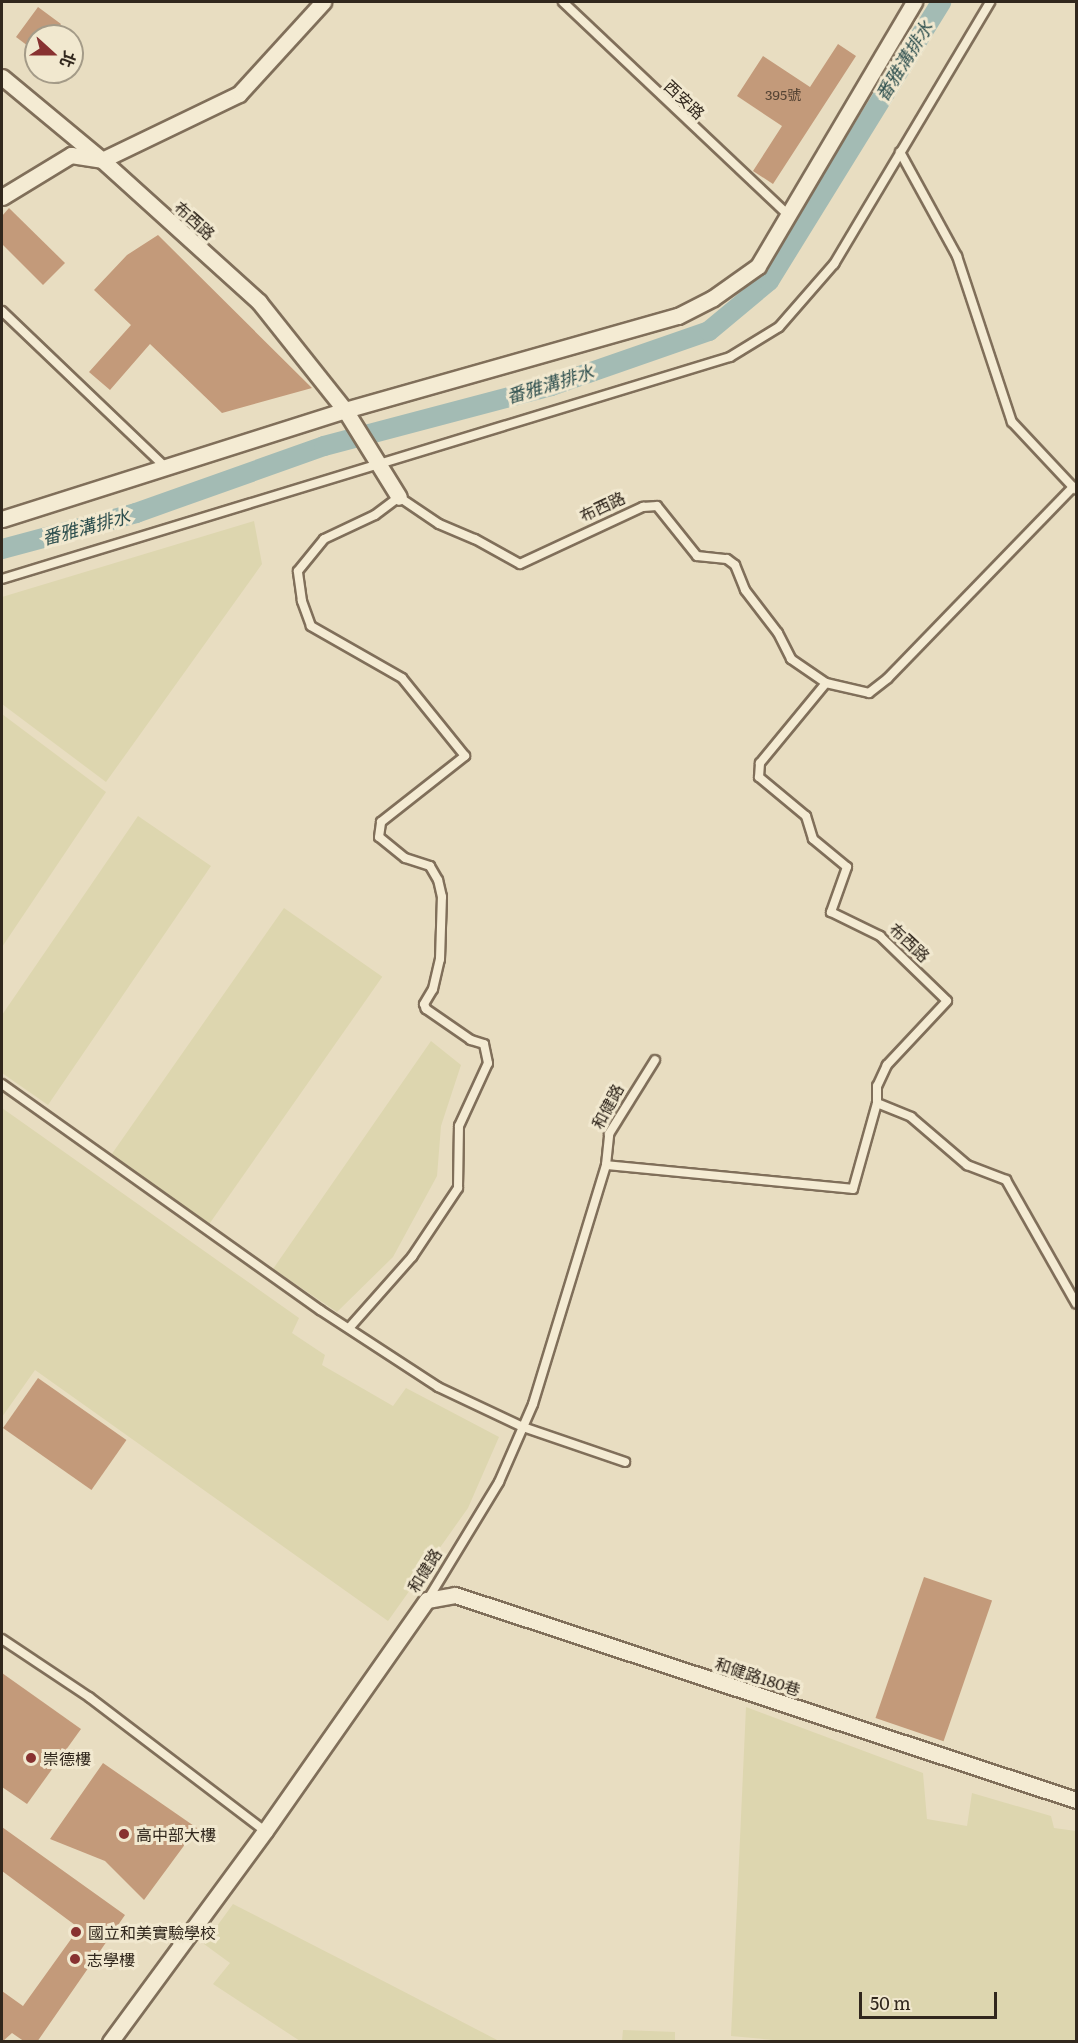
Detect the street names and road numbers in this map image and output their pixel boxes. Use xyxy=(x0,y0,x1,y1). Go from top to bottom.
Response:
street label: 西安路 xyxy=(661,76,709,122)
street label: 布西路 xyxy=(171,197,219,243)
street label: 布西路 xyxy=(576,487,628,525)
street label: 布西路 xyxy=(886,919,934,965)
street label: 和健路 xyxy=(587,1080,627,1132)
street label: 和健路 xyxy=(403,1545,445,1595)
street label: 和健路180巷 xyxy=(713,1653,803,1699)

